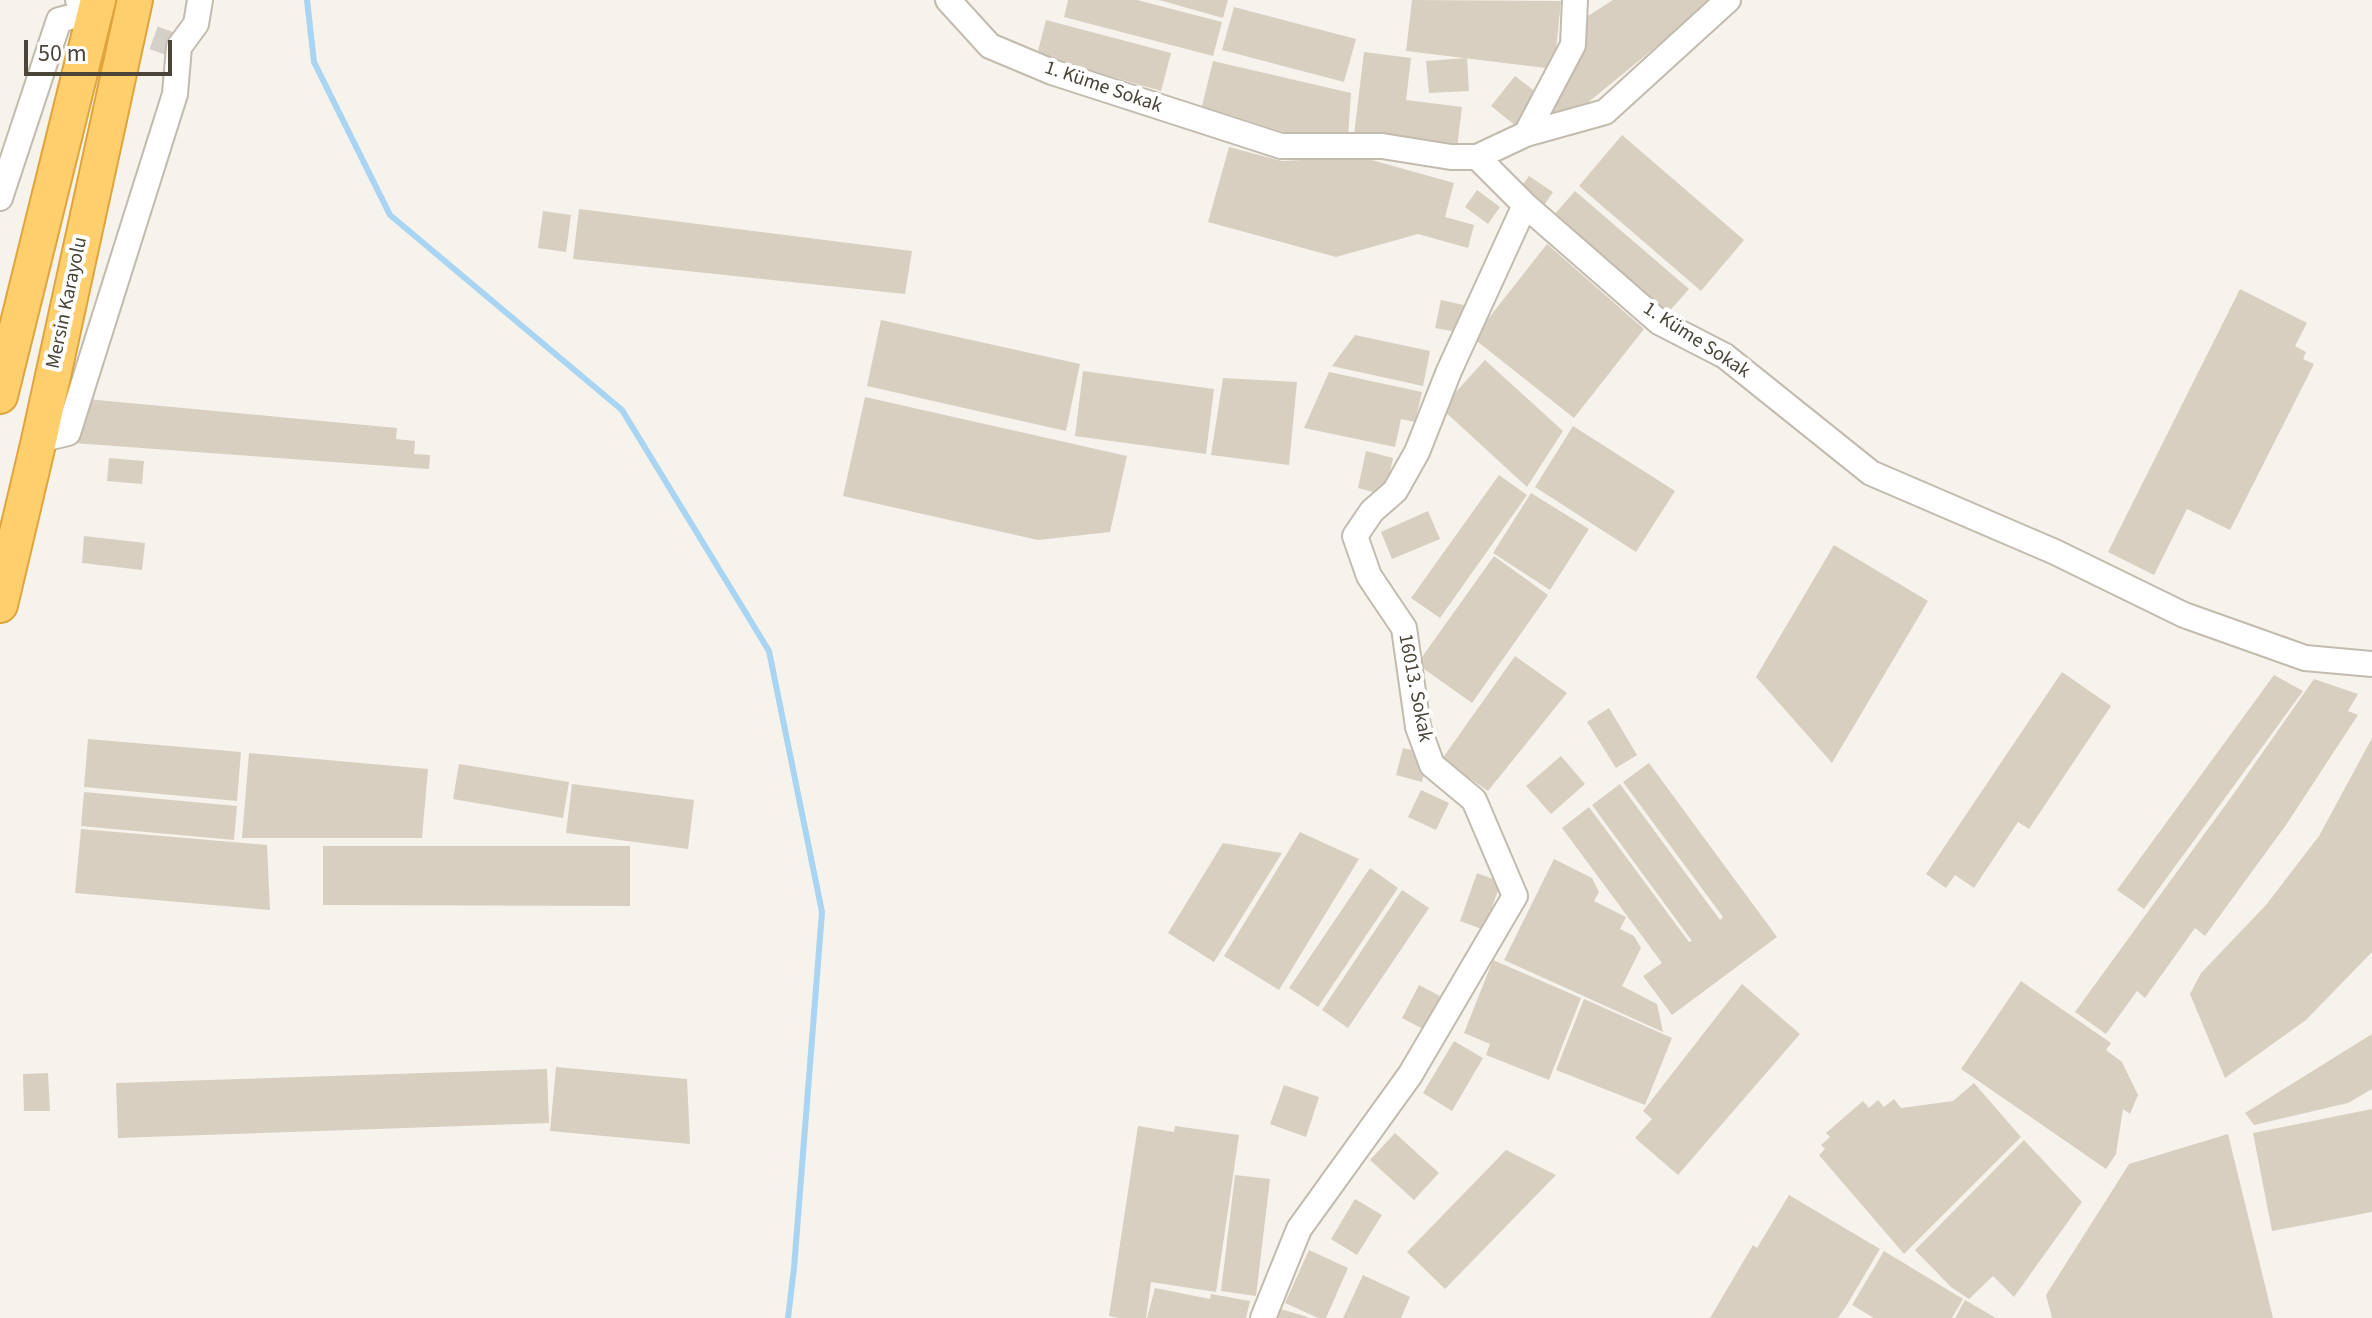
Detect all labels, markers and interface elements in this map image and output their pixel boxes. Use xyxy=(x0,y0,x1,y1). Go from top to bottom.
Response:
scale bar xyxy=(28,24,176,74)
text: 50 m xyxy=(38,36,87,71)
street label: 1. Küme Sokak xyxy=(1041,57,1165,119)
street label: Mersin Karayolu xyxy=(42,235,94,371)
street label: 1. Küme Sokak xyxy=(1638,297,1754,385)
street label: 16013. Sokak xyxy=(1392,632,1436,744)

